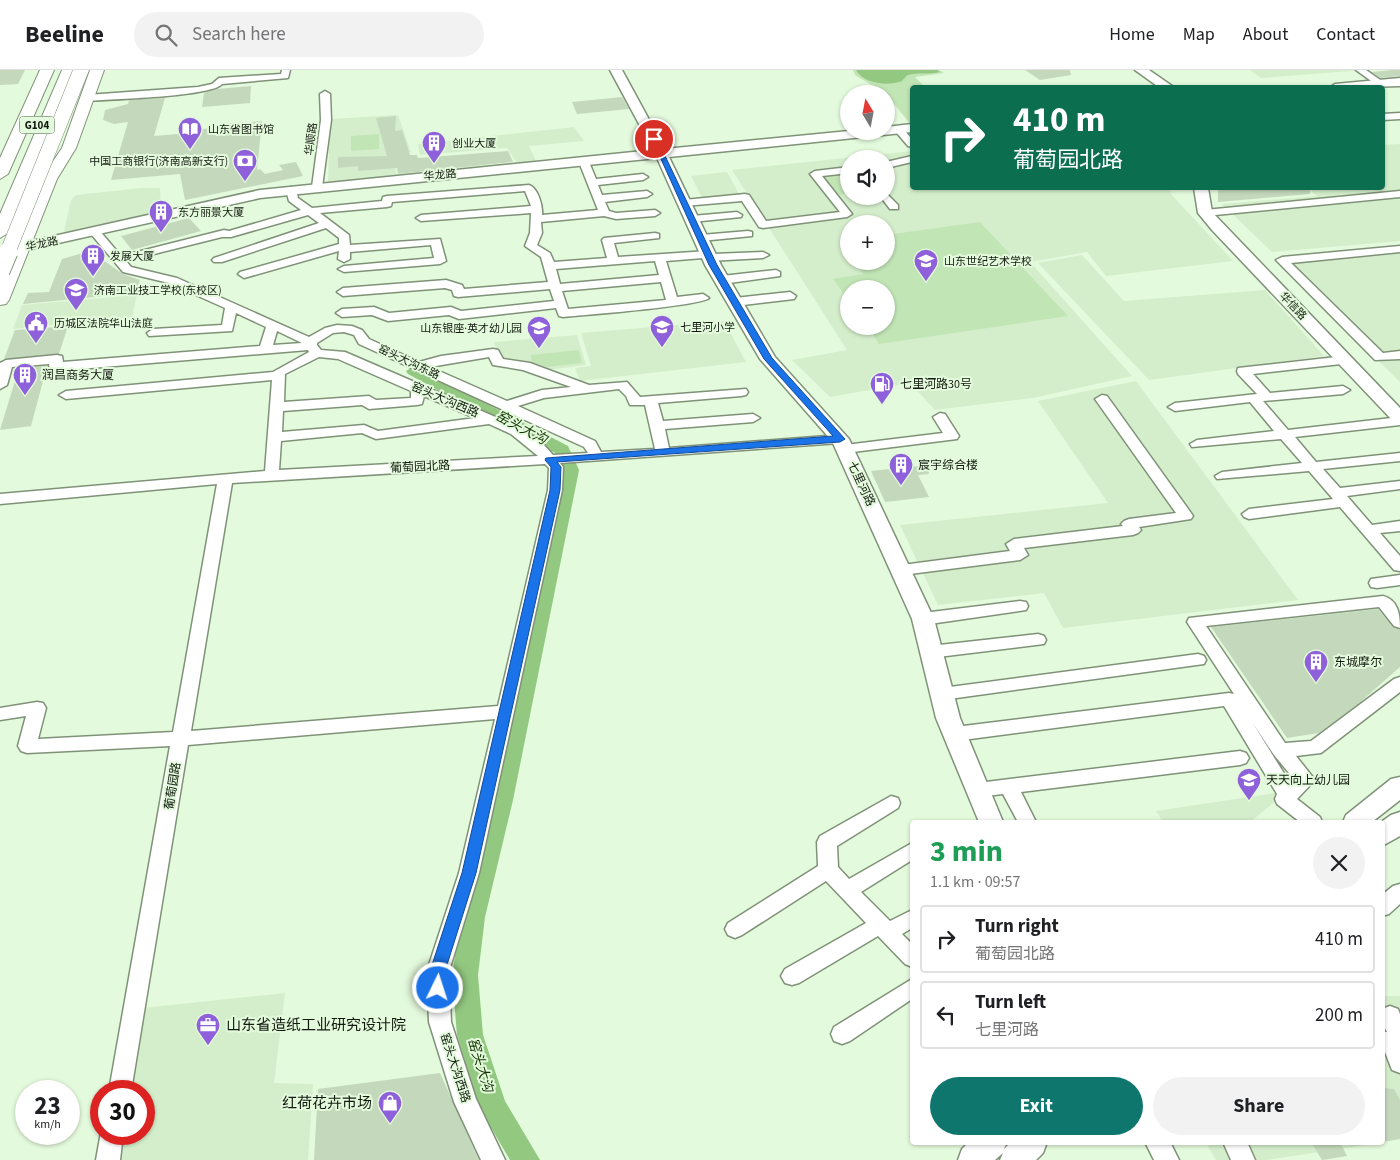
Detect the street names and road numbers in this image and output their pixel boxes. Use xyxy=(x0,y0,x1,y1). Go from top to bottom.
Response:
road number: G104 xyxy=(20,116,54,134)
street label: 华顺路 xyxy=(302,122,320,156)
street label: 华龙路 xyxy=(423,166,457,184)
street label: 华龙路 xyxy=(24,233,60,255)
street label: 华信路 xyxy=(1276,289,1310,323)
street label: 窑头大沟东路 xyxy=(376,341,442,383)
street label: 窑头大沟西路 xyxy=(409,378,481,422)
street label: 葡萄园北路 xyxy=(390,457,450,477)
street label: 七里河路 xyxy=(843,459,879,509)
street label: 葡萄园路 xyxy=(161,761,185,811)
street label: 窑头大沟西路 xyxy=(436,1031,474,1105)

